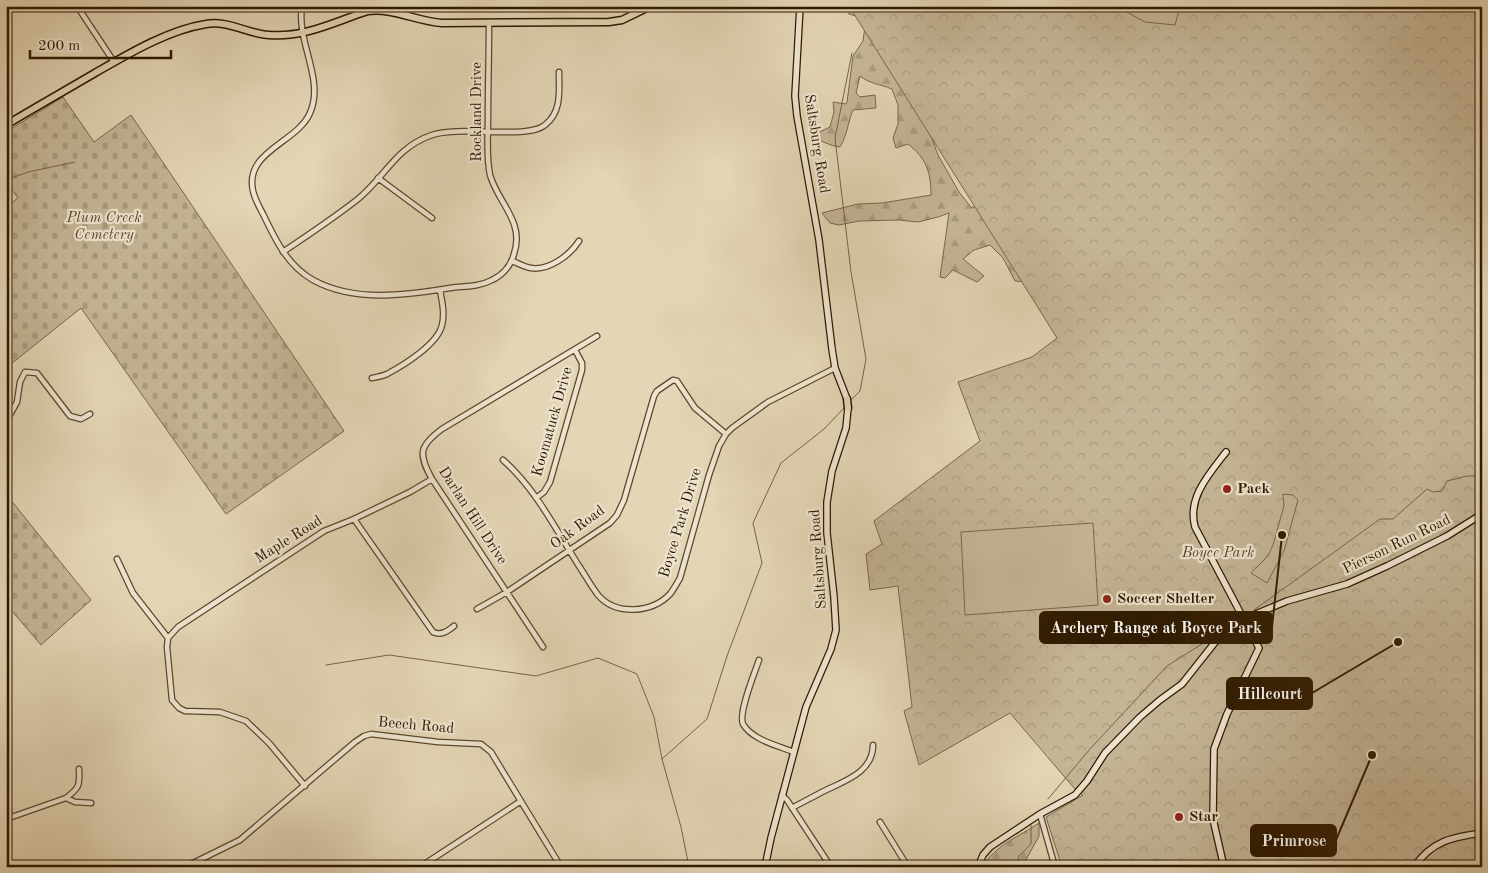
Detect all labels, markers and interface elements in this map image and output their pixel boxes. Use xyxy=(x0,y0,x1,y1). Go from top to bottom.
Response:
scale bar xyxy=(30,28,171,60)
text: 200 m xyxy=(38,39,80,54)
street label: Rockland Drive xyxy=(470,62,485,162)
street label: Saltsburg Road xyxy=(801,93,831,195)
park label: Plum Creek Cemetery xyxy=(65,211,142,243)
street label: Koomatuck Drive xyxy=(530,365,576,479)
street label: Darlan Hill Drive xyxy=(435,464,509,568)
street label: Boyce Park Drive xyxy=(657,466,705,580)
place label: Pack xyxy=(1237,482,1271,497)
marker: Pack xyxy=(1221,483,1233,495)
street label: Oak Road xyxy=(548,503,608,553)
street label: Saltsburg Road xyxy=(808,508,830,609)
street label: Pierson Run Road xyxy=(1341,512,1453,578)
street label: Maple Road xyxy=(253,513,325,567)
park label: Boyce Park xyxy=(1181,546,1254,561)
place label: Soccer Shelter xyxy=(1117,592,1215,607)
marker: Soccer Shelter xyxy=(1101,593,1113,605)
callout: Archery Range at Boyce Park xyxy=(1040,612,1272,643)
text: Archery Range at Boyce Park xyxy=(1050,621,1262,637)
callout: Hillcourt xyxy=(1227,678,1312,709)
text: Hillcourt xyxy=(1238,687,1303,703)
street label: Beech Road xyxy=(377,715,455,737)
place label: Star xyxy=(1189,810,1218,825)
marker: Star xyxy=(1173,811,1185,823)
callout: Primrose xyxy=(1251,825,1336,856)
text: Primrose xyxy=(1261,834,1327,850)

